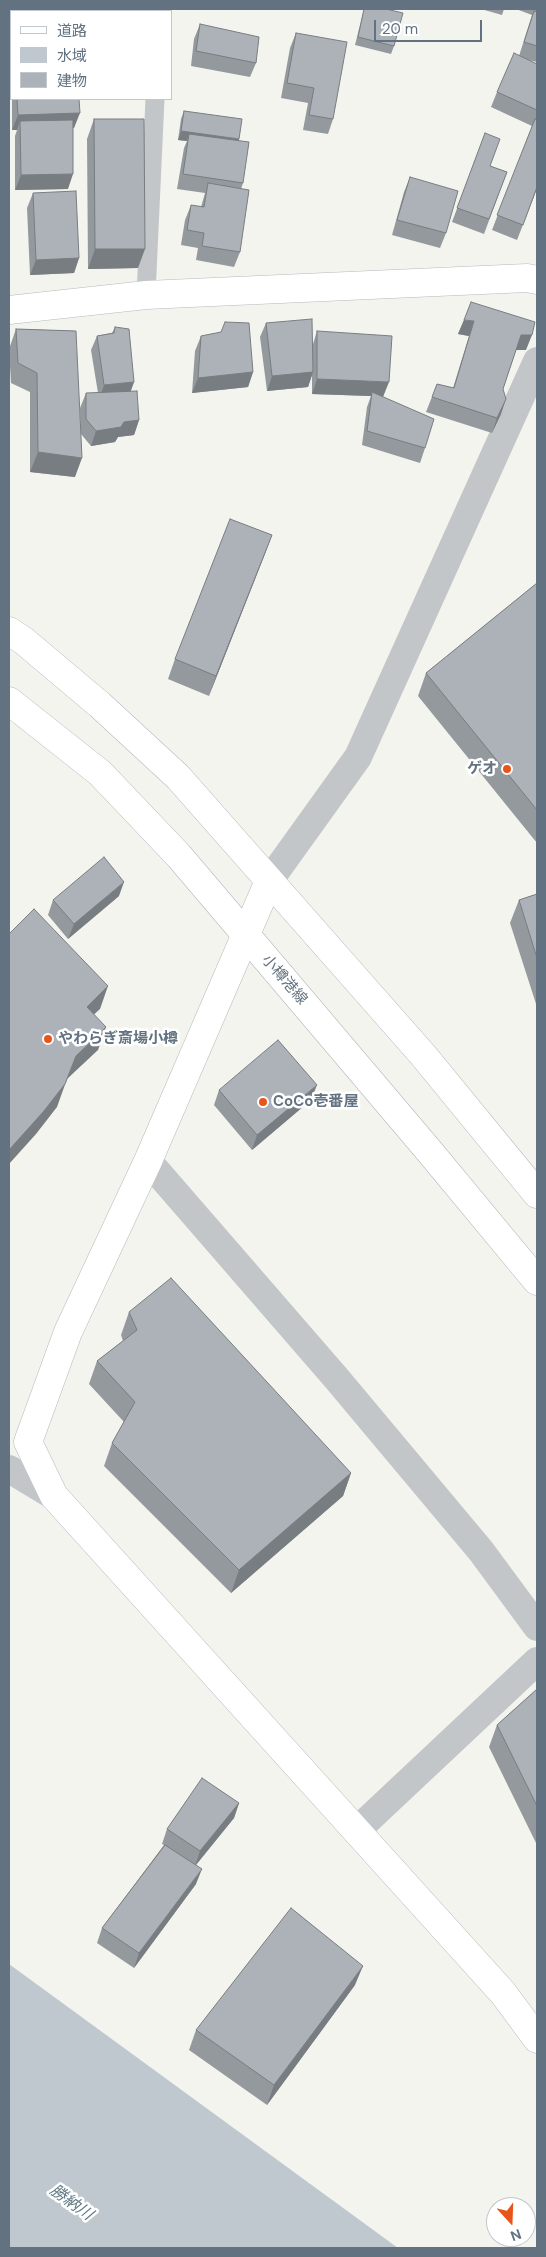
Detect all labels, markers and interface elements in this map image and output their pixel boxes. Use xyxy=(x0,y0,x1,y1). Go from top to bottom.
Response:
legend xyxy=(10,10,172,100)
scale bar xyxy=(376,10,484,42)
text: 20 m xyxy=(382,19,418,39)
text: 道路 xyxy=(57,21,87,41)
text: 水域 xyxy=(57,46,87,66)
text: 建物 xyxy=(57,71,87,91)
place label: ゲオ xyxy=(467,760,497,778)
marker: ゲオ xyxy=(501,763,513,775)
street label: 小樽港線 xyxy=(258,951,310,1009)
place label: やわらぎ斎場小樽 xyxy=(58,1030,178,1048)
marker: やわらぎ斎場小樽 xyxy=(42,1033,54,1045)
place label: CoCo壱番屋 xyxy=(273,1093,358,1111)
marker: CoCo壱番屋 xyxy=(257,1096,269,1108)
water label: 勝納川 xyxy=(46,2181,96,2225)
north arrow xyxy=(486,2197,536,2247)
text: N xyxy=(508,2225,524,2245)

